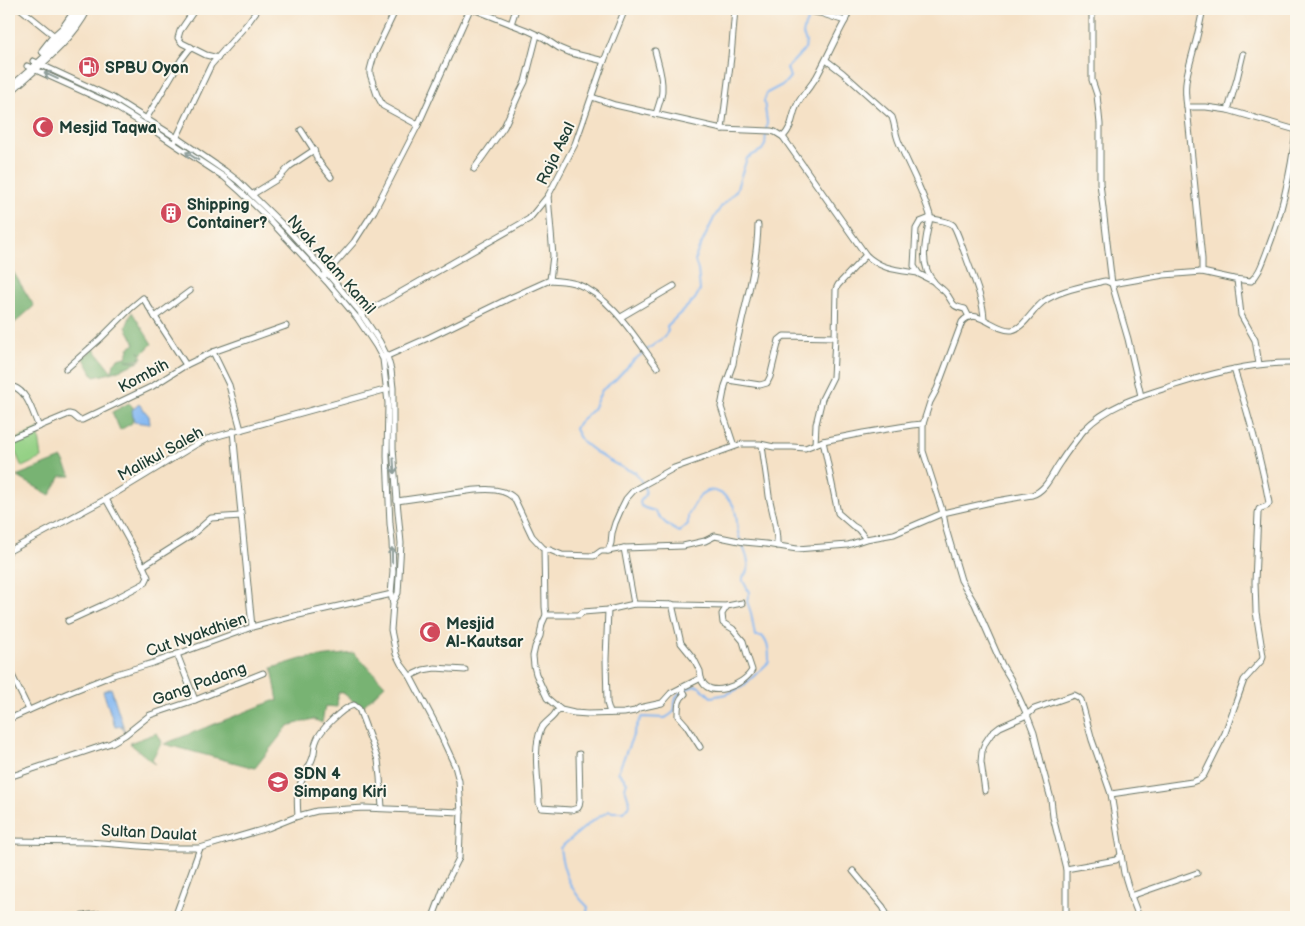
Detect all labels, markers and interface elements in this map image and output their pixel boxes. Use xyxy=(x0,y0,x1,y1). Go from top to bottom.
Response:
fuel station icon: SPBU Oyon xyxy=(77,55,101,79)
place label: SPBU Oyon xyxy=(105,59,189,78)
one-way arrow xyxy=(44,71,59,81)
mosque icon: Mesjid Taqwa xyxy=(31,115,55,139)
place label: Mesjid Taqwa xyxy=(59,119,157,138)
street label: Raja Asal xyxy=(533,119,580,188)
one-way arrow xyxy=(186,151,200,161)
place label: Shipping Container? xyxy=(187,196,267,233)
building icon: Shipping Container? xyxy=(159,201,183,225)
street label: Nyak Adam Kamil xyxy=(283,212,379,318)
street label: Kombih xyxy=(115,355,172,397)
street label: Malikul Saleh xyxy=(115,423,207,486)
one-way arrow xyxy=(390,458,399,474)
one-way arrow xyxy=(388,548,397,564)
street label: Cut Nyakdhien xyxy=(144,609,249,662)
place label: Mesjid Al-Kautsar xyxy=(445,615,524,652)
mosque icon: Mesjid Al-Kautsar xyxy=(418,620,442,644)
street label: Gang Padang xyxy=(150,659,249,710)
place label: SDN 4 Simpang Kiri xyxy=(294,765,387,802)
school or university icon: SDN 4 Simpang Kiri xyxy=(266,770,290,794)
street label: Sultan Daulat xyxy=(101,822,197,845)

